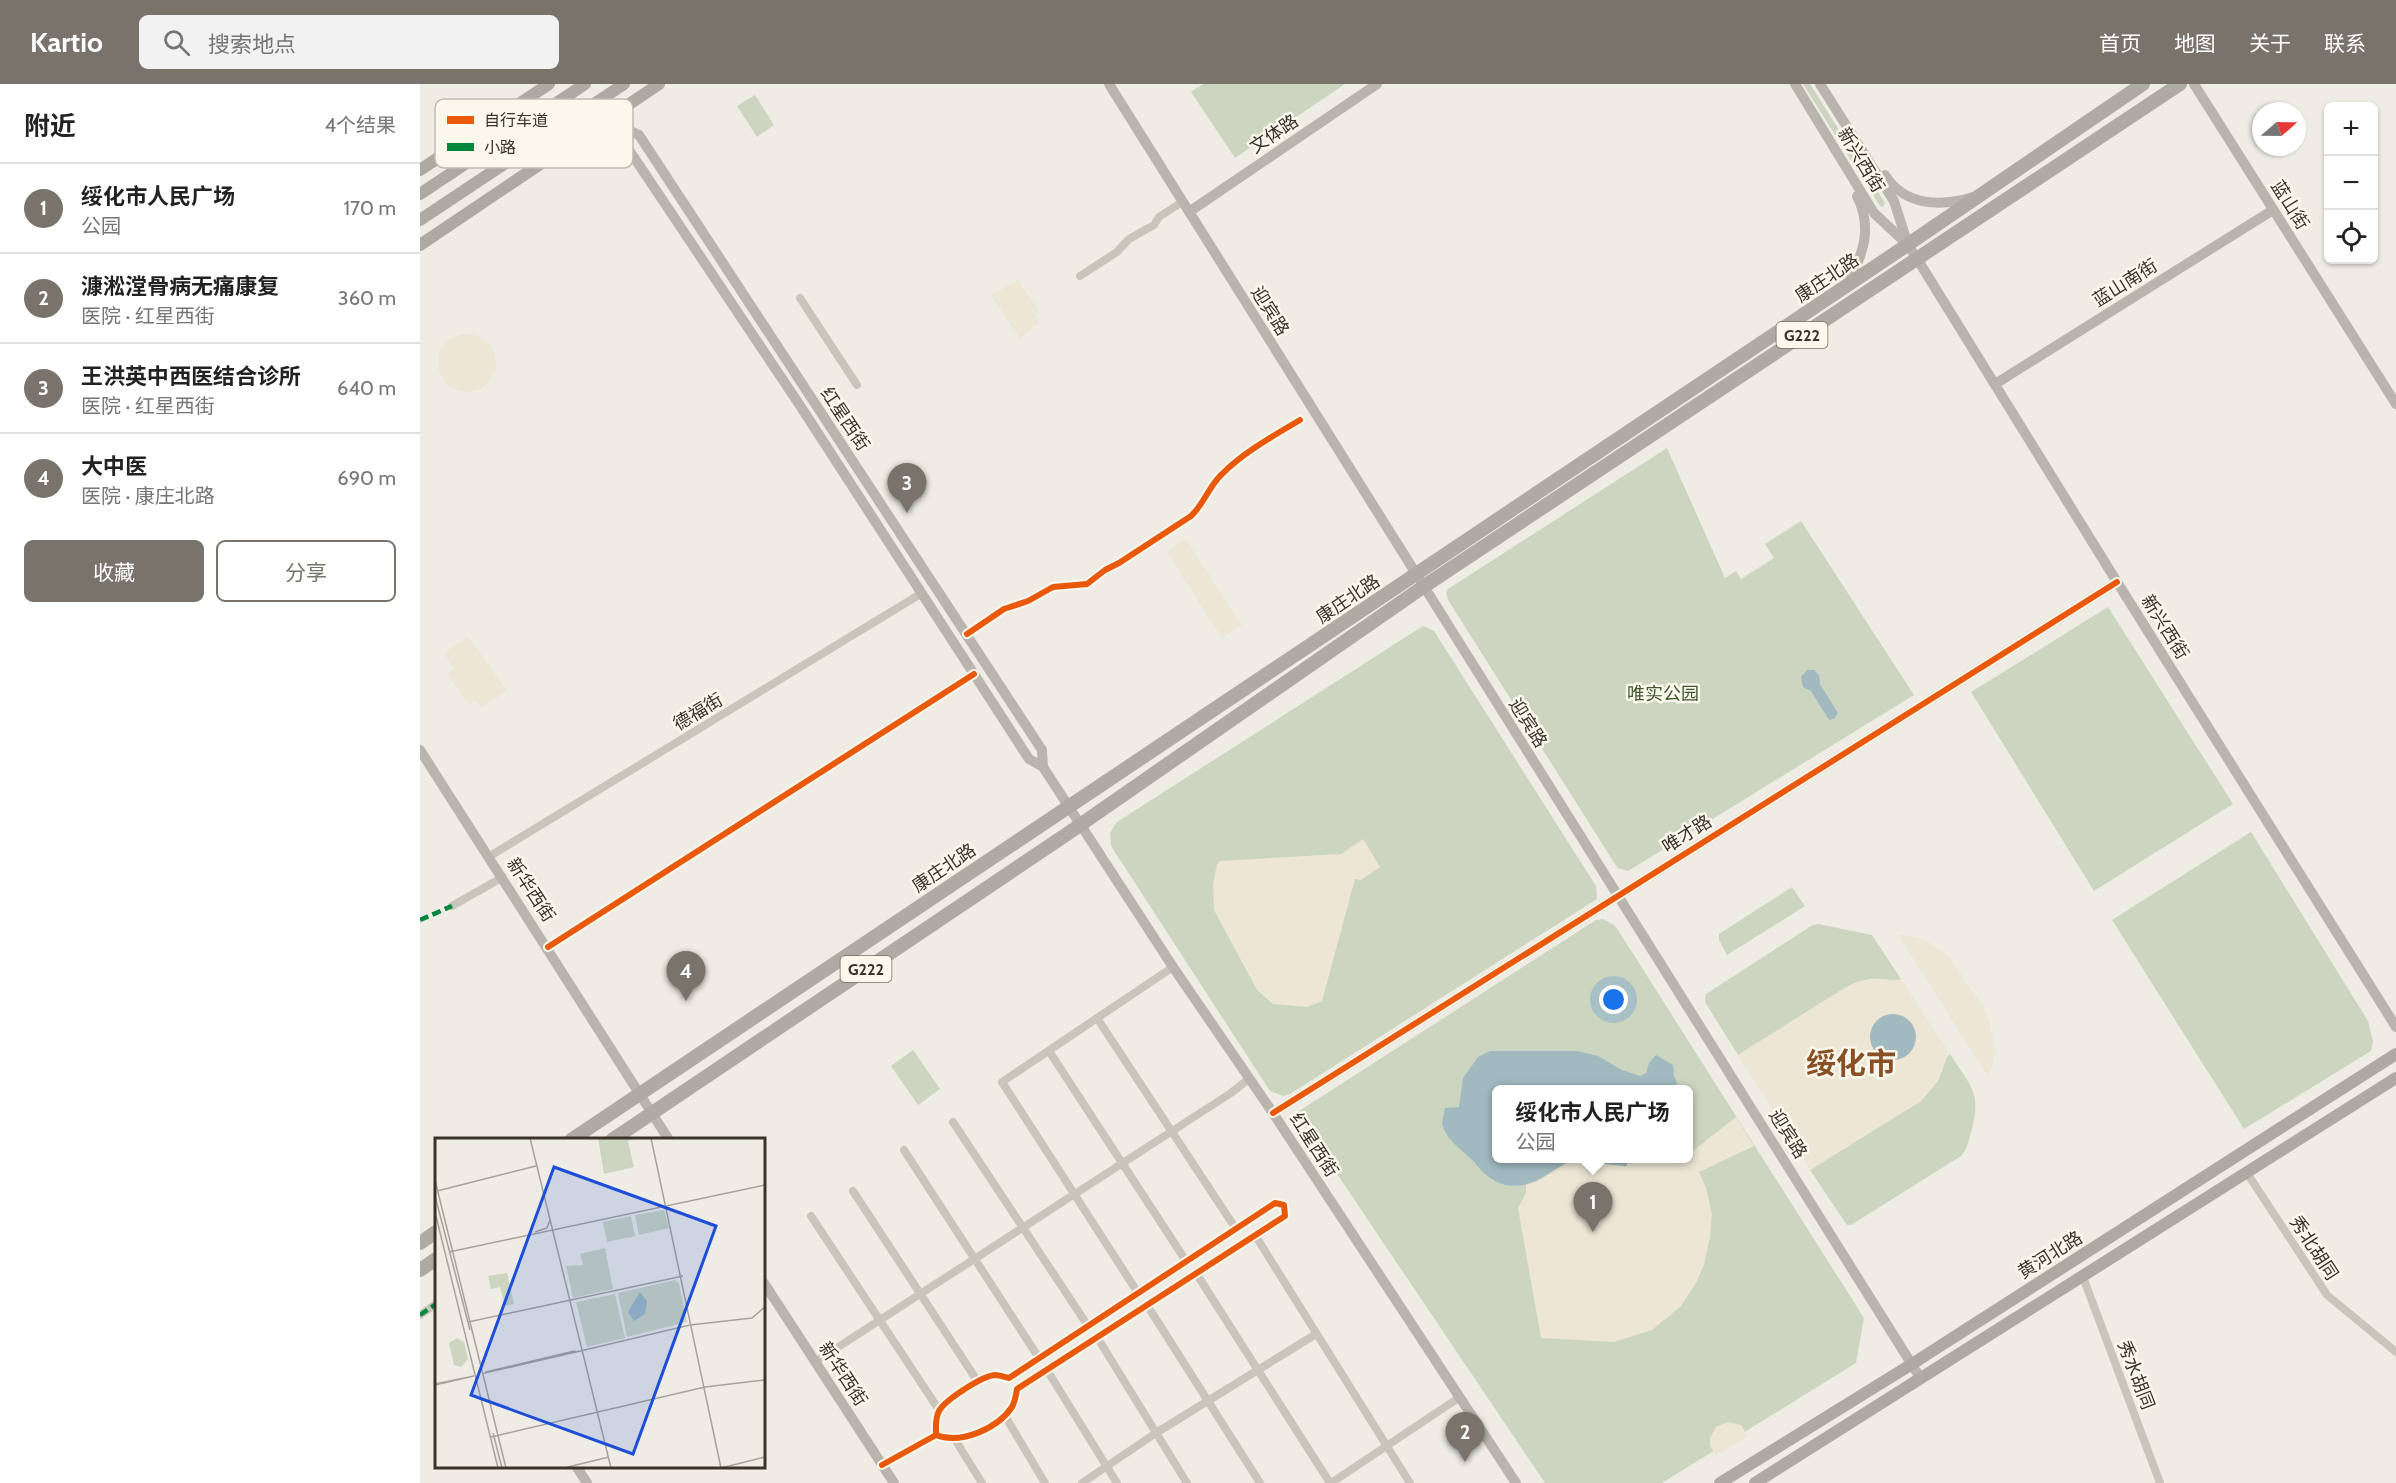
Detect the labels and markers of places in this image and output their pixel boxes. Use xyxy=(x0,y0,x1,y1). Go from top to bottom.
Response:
pin: 3 xyxy=(888,464,926,513)
pin: 4 xyxy=(666,952,706,1001)
pin: 1 xyxy=(1574,1182,1612,1232)
pin: 2 xyxy=(1446,1412,1484,1462)

